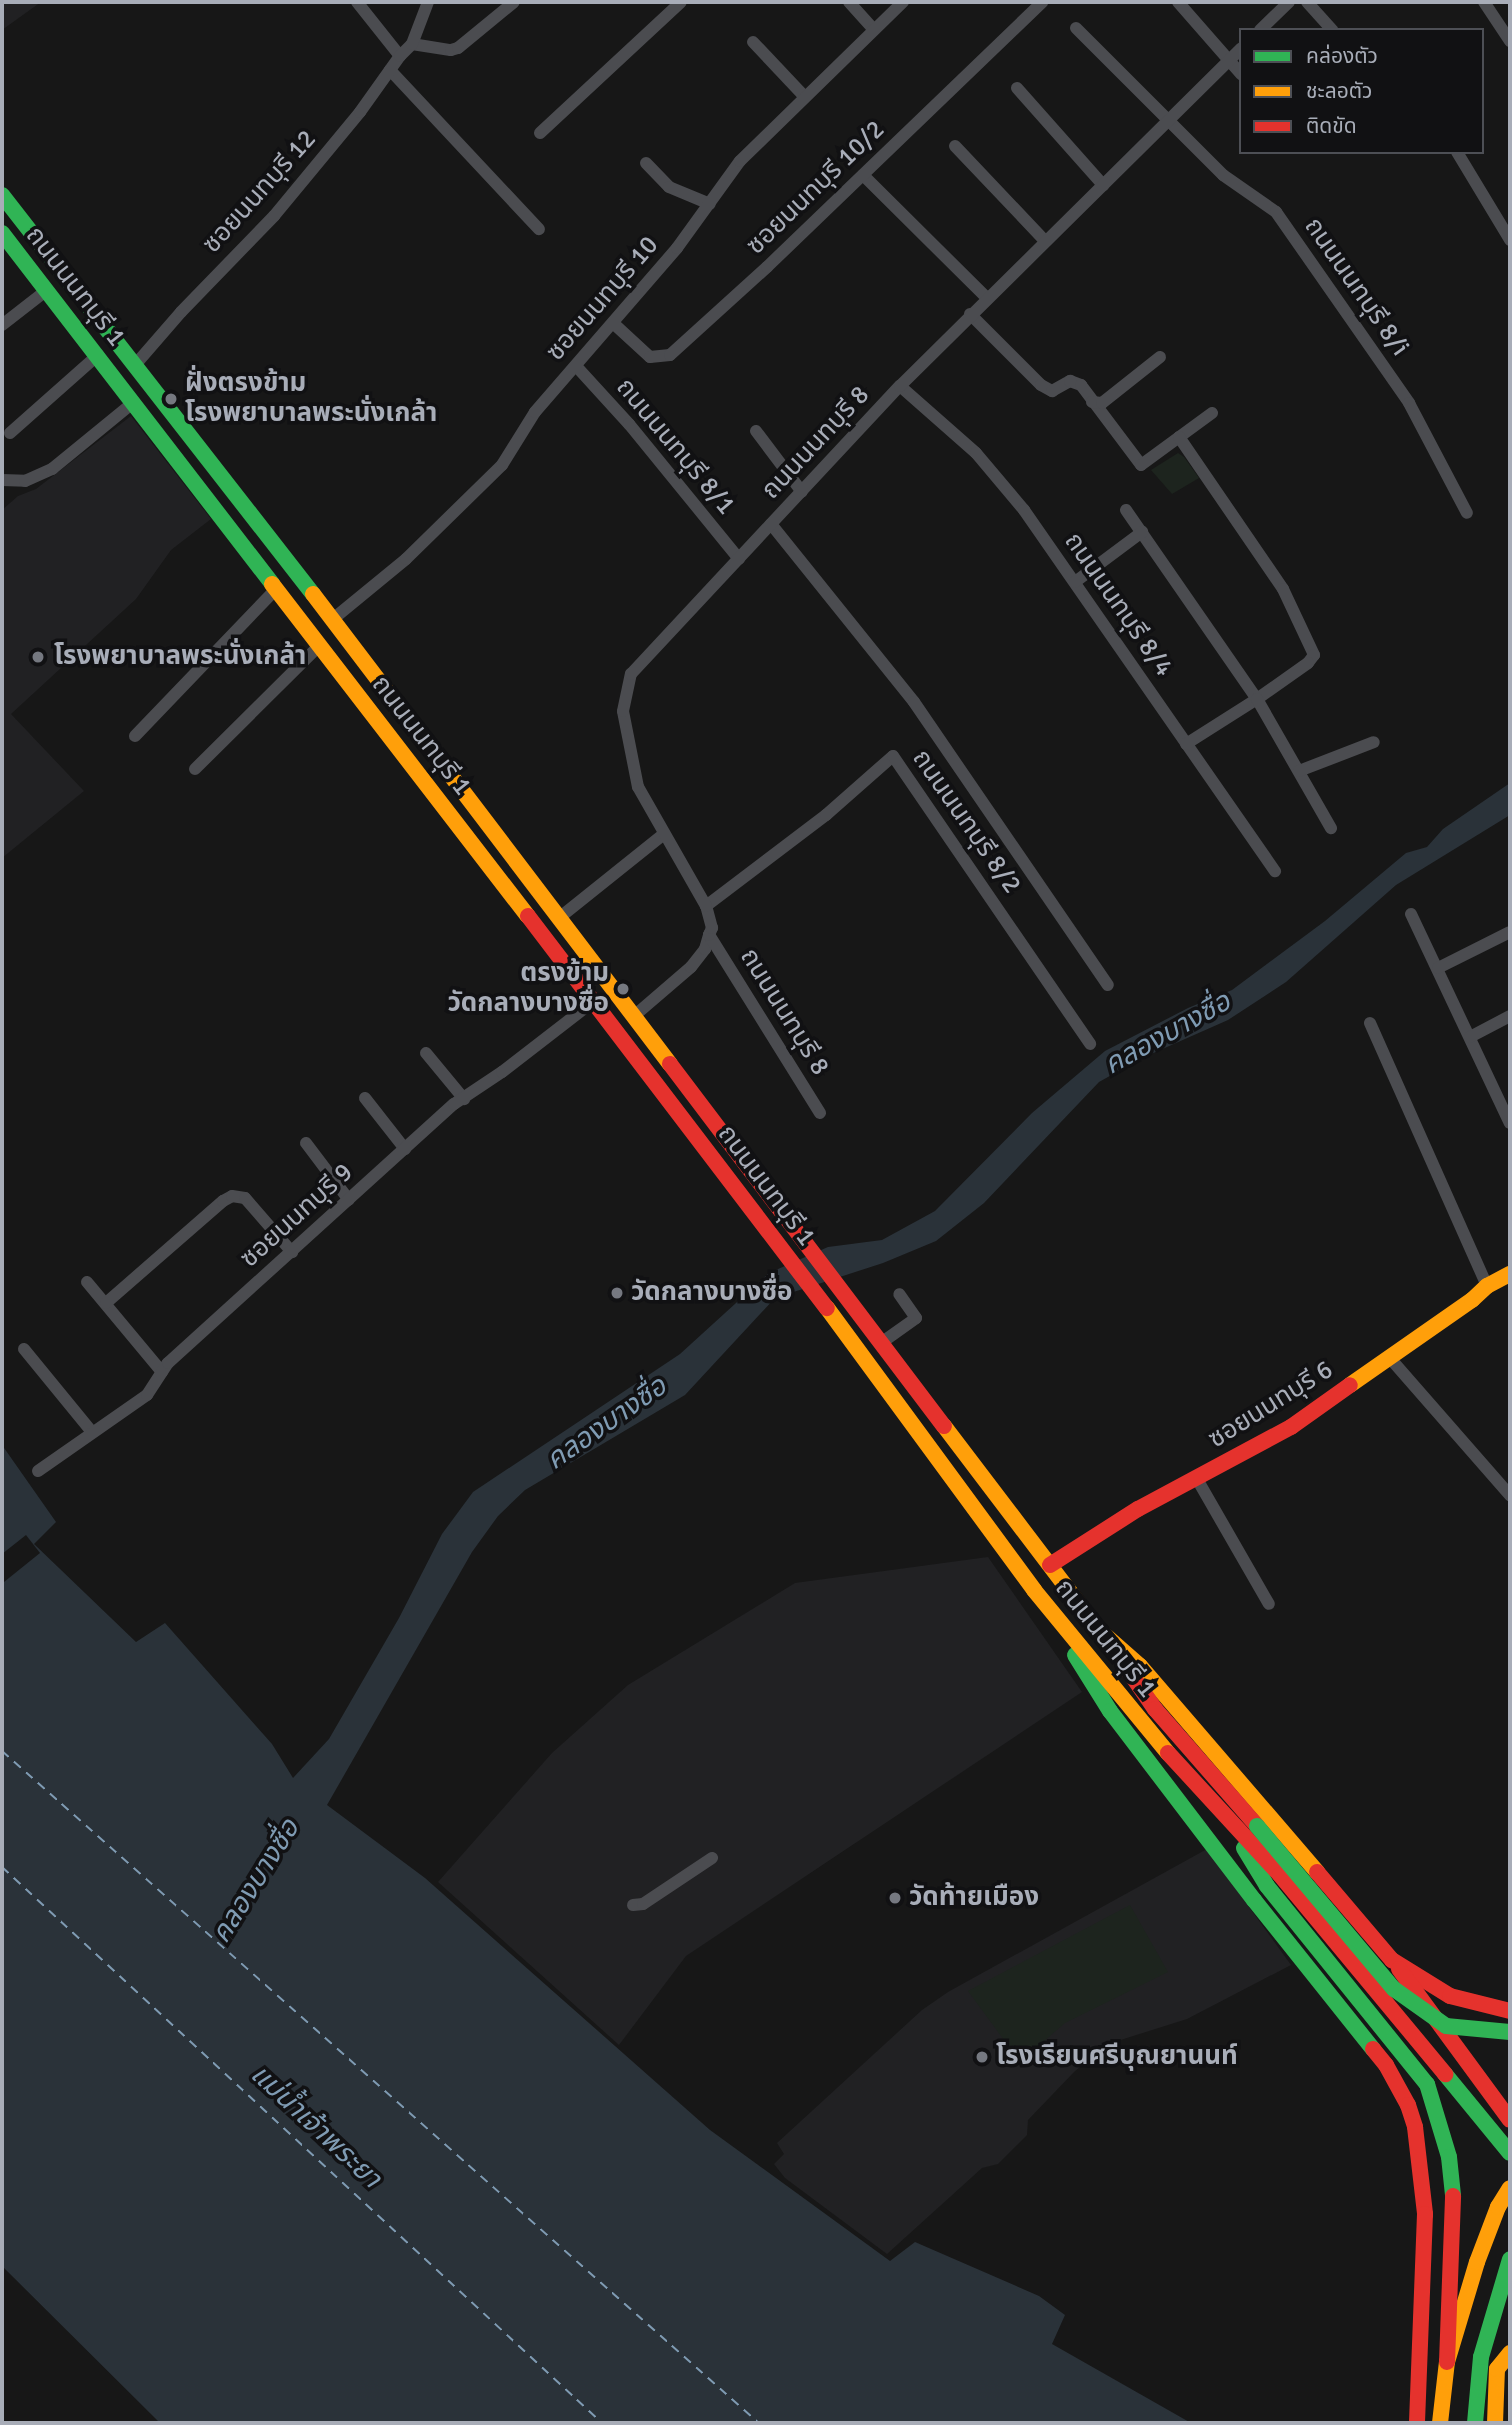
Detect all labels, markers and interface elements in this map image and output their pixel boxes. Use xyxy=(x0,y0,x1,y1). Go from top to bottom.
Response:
legend xyxy=(1239,28,1484,154)
text: คล่องตัว xyxy=(1306,43,1378,69)
text: ชะลอตัว xyxy=(1306,78,1372,104)
text: ติดขัด xyxy=(1306,113,1357,139)
street label: ซอยนนทบุรี 10/2 xyxy=(741,114,891,262)
street label: ซอยนนทบุรี 12 xyxy=(197,124,323,260)
street label: ถนนนนทบุรี 8/i xyxy=(1297,212,1415,362)
street label: ถนนนนทบุรี 1 xyxy=(19,221,131,353)
street label: ซอยนนทบุรี 10 xyxy=(540,230,666,368)
place label: ฝั่งตรงข้าม โรงพยาบาลพระนั่งเกล้า xyxy=(185,368,437,430)
street label: ถนนนนทบุรี 8/1 xyxy=(609,372,741,522)
street label: ถนนนนทบุรี 8 xyxy=(756,380,876,506)
marker: ฝั่งตรงข้าม โรงพยาบาลพระนั่งเกล้า xyxy=(163,391,179,407)
street label: ถนนนนทบุรี 8/4 xyxy=(1057,527,1179,683)
place label: โรงพยาบาลพระนั่งเกล้า xyxy=(54,641,306,673)
marker: โรงพยาบาลพระนั่งเกล้า xyxy=(28,647,48,667)
street label: ถนนนนทบุรี 1 xyxy=(365,670,477,802)
street label: ถนนนนทบุรี 8/2 xyxy=(905,744,1027,900)
street label: ถนนนนทบุรี 8 xyxy=(733,943,835,1081)
place label: ตรงข้าม วัดกลางบางซื่อ xyxy=(447,958,609,1020)
marker: ตรงข้าม วัดกลางบางซื่อ xyxy=(615,981,631,997)
water label: คลองบางซื่อ xyxy=(1098,985,1236,1081)
street label: ถนนนนทบุรี 1 xyxy=(710,1119,822,1253)
street label: ซอยนนทบุรี 9 xyxy=(234,1157,360,1275)
place label: วัดกลางบางซื่อ xyxy=(631,1277,793,1309)
marker: วัดกลางบางซื่อ xyxy=(609,1285,625,1301)
street label: ซอยนนทบุรี 6 xyxy=(1203,1354,1339,1456)
water label: คลองบางซื่อ xyxy=(539,1369,673,1477)
street label: ถนนนนทบุรี 1 xyxy=(1048,1573,1162,1705)
water label: คลองบางซื่อ xyxy=(204,1813,306,1949)
place label: วัดท้ายเมือง xyxy=(909,1882,1039,1914)
marker: วัดท้ายเมือง xyxy=(887,1890,903,1906)
place label: โรงเรียนศรีบุณยานนท์ xyxy=(996,2041,1238,2073)
marker: โรงเรียนศรีบุณยานนท์ xyxy=(974,2049,990,2065)
water label: แม่น้ำเจ้าพระยา xyxy=(244,2057,388,2195)

